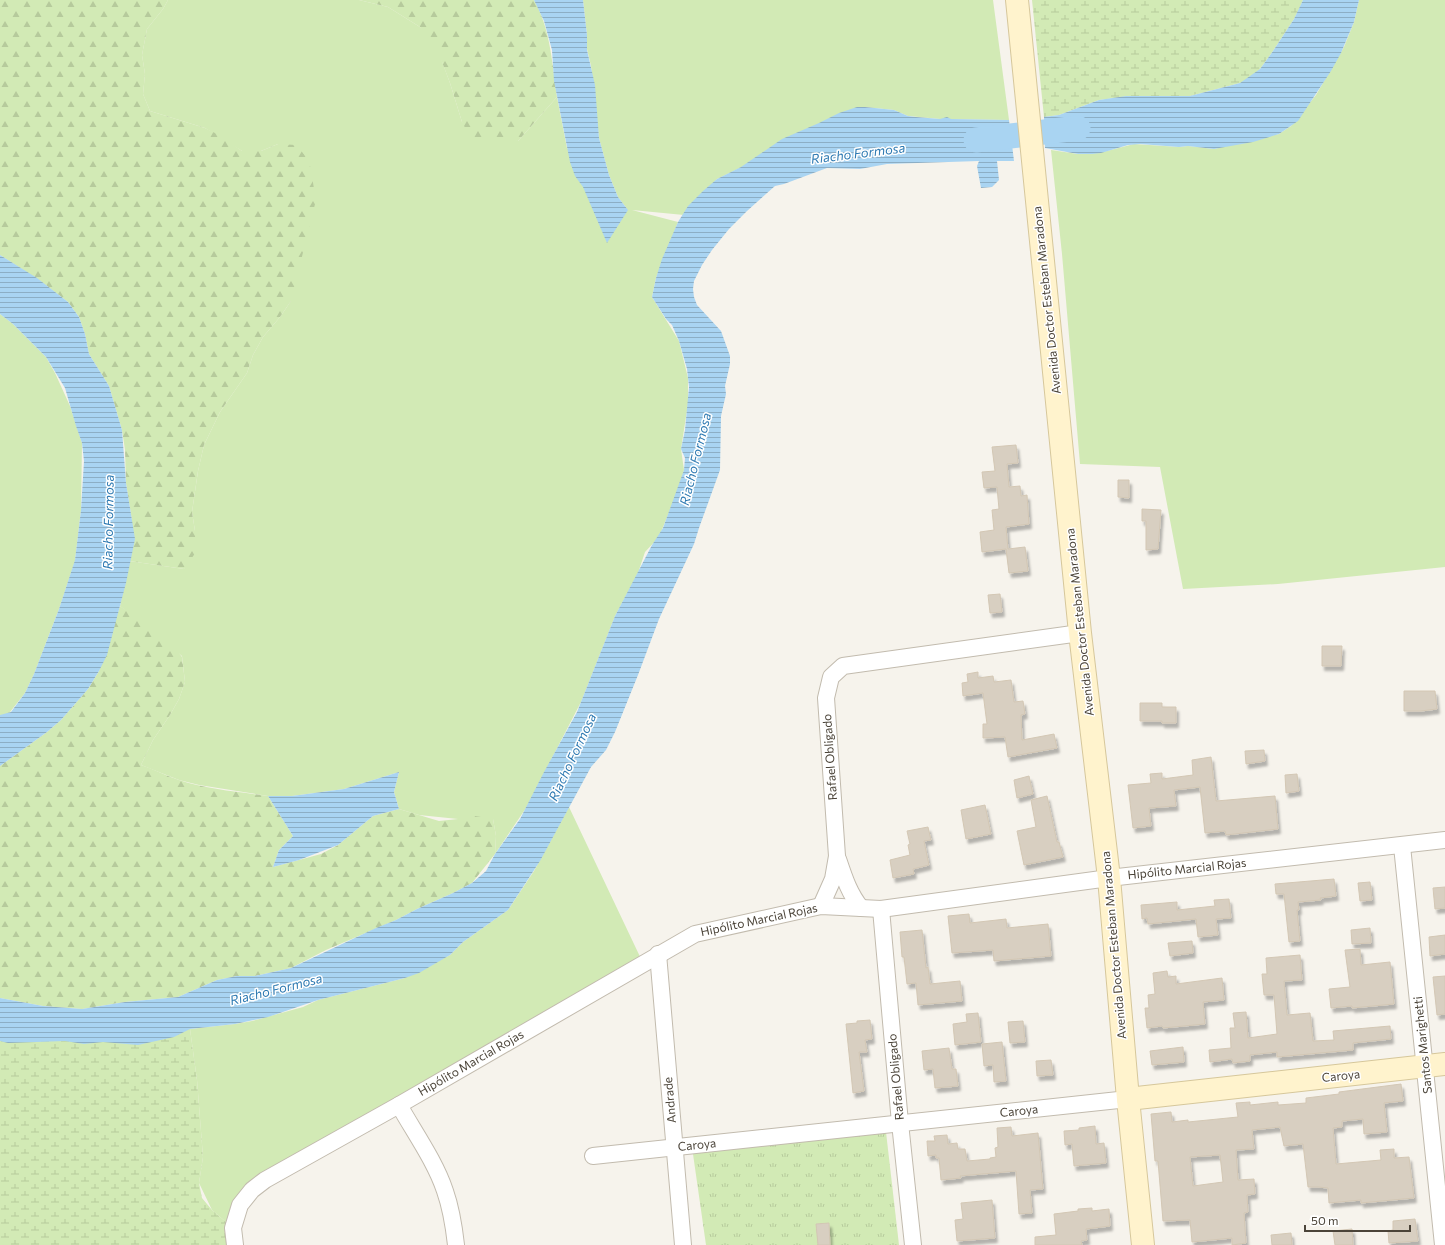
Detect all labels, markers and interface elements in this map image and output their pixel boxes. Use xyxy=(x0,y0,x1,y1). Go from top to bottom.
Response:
water label: Riacho Formosa xyxy=(810,139,906,167)
street label: Avenida Doctor Esteban Maradona xyxy=(1029,206,1063,395)
water label: Riacho Formosa xyxy=(676,411,714,507)
water label: Riacho Formosa xyxy=(99,474,117,570)
street label: Avenida Doctor Esteban Maradona xyxy=(1062,528,1096,717)
water label: Riacho Formosa xyxy=(545,710,599,803)
street label: Rafael Obligado xyxy=(819,713,839,801)
street label: Avenida Doctor Esteban Maradona xyxy=(1098,850,1128,1040)
street label: Hipólito Marcial Rojas xyxy=(1127,855,1247,881)
street label: Hipólito Marcial Rojas xyxy=(699,900,819,938)
water label: Riacho Formosa xyxy=(228,970,324,1008)
street label: Santos Marighetti xyxy=(1410,996,1434,1095)
street label: Hipólito Marcial Rojas xyxy=(415,1026,526,1098)
street label: Rafael Obligado xyxy=(884,1033,906,1121)
street label: Caroya xyxy=(1321,1066,1361,1084)
street label: Andrade xyxy=(660,1076,678,1124)
street label: Caroya xyxy=(999,1101,1039,1119)
street label: Caroya xyxy=(677,1135,717,1153)
scale bar xyxy=(1305,1207,1410,1233)
text: 50 m xyxy=(1311,1213,1339,1227)

